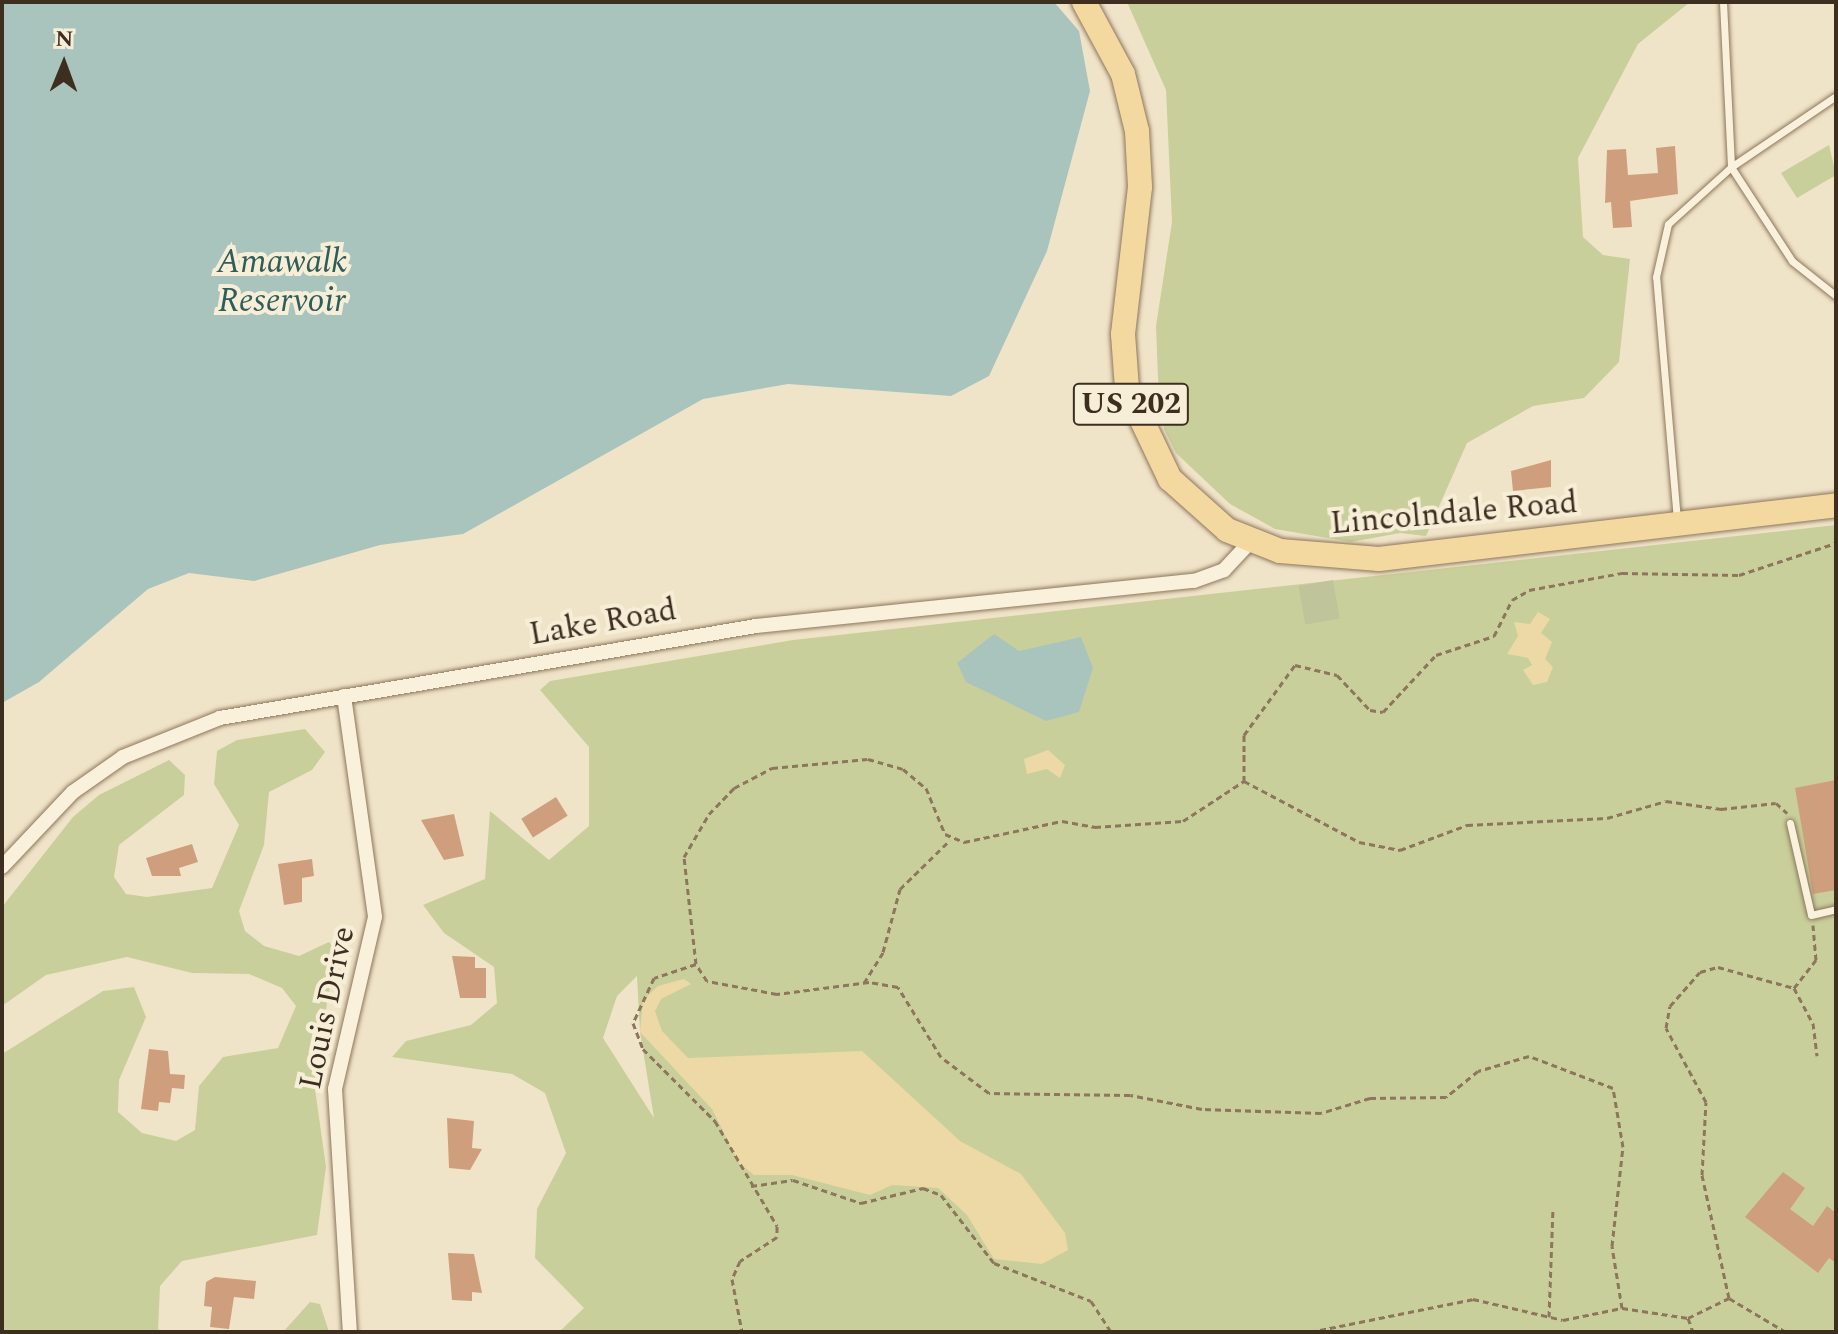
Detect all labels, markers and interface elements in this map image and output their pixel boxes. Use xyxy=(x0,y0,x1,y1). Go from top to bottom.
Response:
text: N xyxy=(55,23,74,56)
north arrow xyxy=(24,24,104,104)
water label: Amawalk Reservoir xyxy=(217,242,347,322)
road number: US 202 xyxy=(1071,378,1191,430)
street label: Lincolndale Road xyxy=(1329,484,1579,544)
street label: Lake Road xyxy=(527,591,679,655)
street label: Louis Drive xyxy=(292,923,364,1093)

